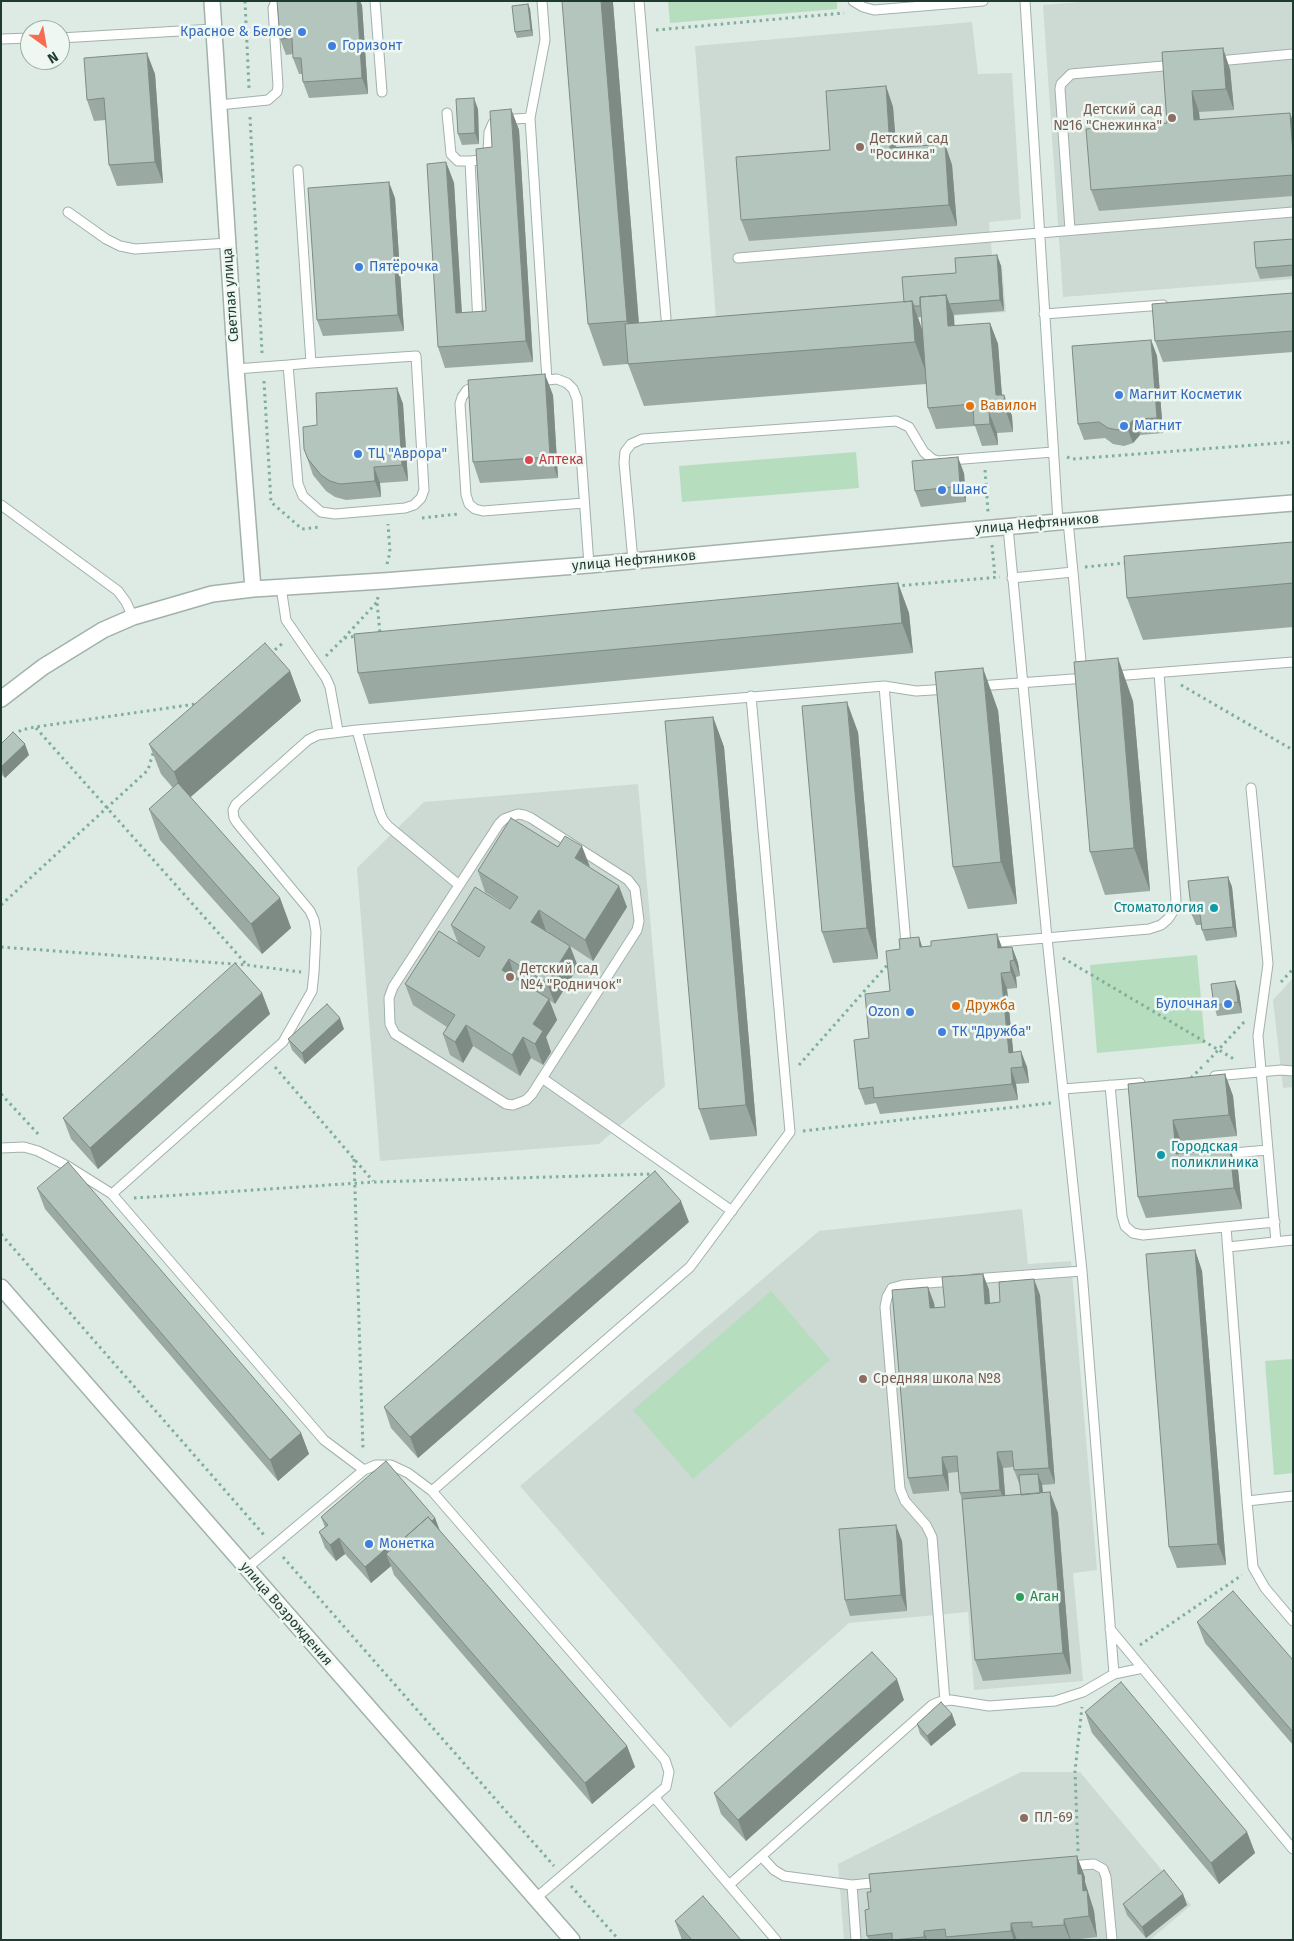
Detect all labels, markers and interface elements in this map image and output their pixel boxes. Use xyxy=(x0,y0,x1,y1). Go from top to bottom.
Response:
north arrow xyxy=(20,20,70,70)
place label: Красное & Белое xyxy=(180,24,292,40)
marker: Красное & Белое xyxy=(296,26,308,38)
place label: Горизонт xyxy=(342,38,402,54)
marker: Горизонт xyxy=(326,40,338,52)
text: N xyxy=(44,48,61,67)
place label: Детский сад №16 "Снежинка" xyxy=(1053,102,1162,134)
marker: Детский сад №16 "Снежинка" xyxy=(1166,112,1178,124)
place label: Детский сад "Росинка" xyxy=(870,131,948,164)
marker: Детский сад "Росинка" xyxy=(854,141,866,153)
street label: Светлая улица xyxy=(219,247,243,343)
place label: Пятёрочка xyxy=(369,259,439,275)
marker: Пятёрочка xyxy=(353,261,365,273)
place label: Магнит Косметик xyxy=(1129,387,1242,403)
marker: Магнит Косметик xyxy=(1113,389,1125,401)
place label: Вавилон xyxy=(980,398,1037,414)
marker: Вавилон xyxy=(964,400,976,412)
place label: Магнит xyxy=(1134,418,1182,434)
marker: Магнит xyxy=(1118,420,1130,432)
place label: ТЦ "Аврора" xyxy=(368,446,447,462)
marker: ТЦ "Аврора" xyxy=(352,448,364,460)
place label: Аптека xyxy=(539,452,584,468)
marker: Аптека xyxy=(523,454,535,466)
place label: Шанс xyxy=(952,482,988,498)
marker: Шанс xyxy=(936,484,948,496)
street label: улица Нефтяников xyxy=(974,510,1100,538)
street label: улица Нефтяников xyxy=(571,547,697,575)
place label: Стоматология xyxy=(1114,900,1204,916)
marker: Стоматология xyxy=(1208,902,1220,914)
place label: Детский сад №4 "Родничок" xyxy=(520,961,621,994)
marker: Детский сад №4 "Родничок" xyxy=(504,971,516,983)
place label: Булочная xyxy=(1156,996,1218,1012)
place label: Дружба xyxy=(966,998,1015,1014)
marker: Булочная xyxy=(1222,998,1234,1010)
marker: Дружба xyxy=(950,1000,962,1012)
place label: Ozon xyxy=(868,1004,900,1020)
marker: Ozon xyxy=(904,1006,916,1018)
place label: ТК "Дружба" xyxy=(952,1024,1031,1040)
marker: ТК "Дружба" xyxy=(936,1026,948,1038)
place label: Городская поликлиника xyxy=(1171,1139,1259,1172)
marker: Городская поликлиника xyxy=(1155,1149,1167,1161)
place label: Средняя школа №8 xyxy=(873,1371,1001,1387)
marker: Средняя школа №8 xyxy=(857,1373,869,1385)
place label: Монетка xyxy=(379,1536,435,1552)
marker: Монетка xyxy=(363,1538,375,1550)
street label: улица Возрождения xyxy=(236,1559,336,1669)
place label: Аган xyxy=(1030,1589,1059,1605)
marker: Аган xyxy=(1014,1591,1026,1603)
place label: ПЛ-69 xyxy=(1034,1810,1073,1826)
marker: ПЛ-69 xyxy=(1018,1812,1030,1824)

